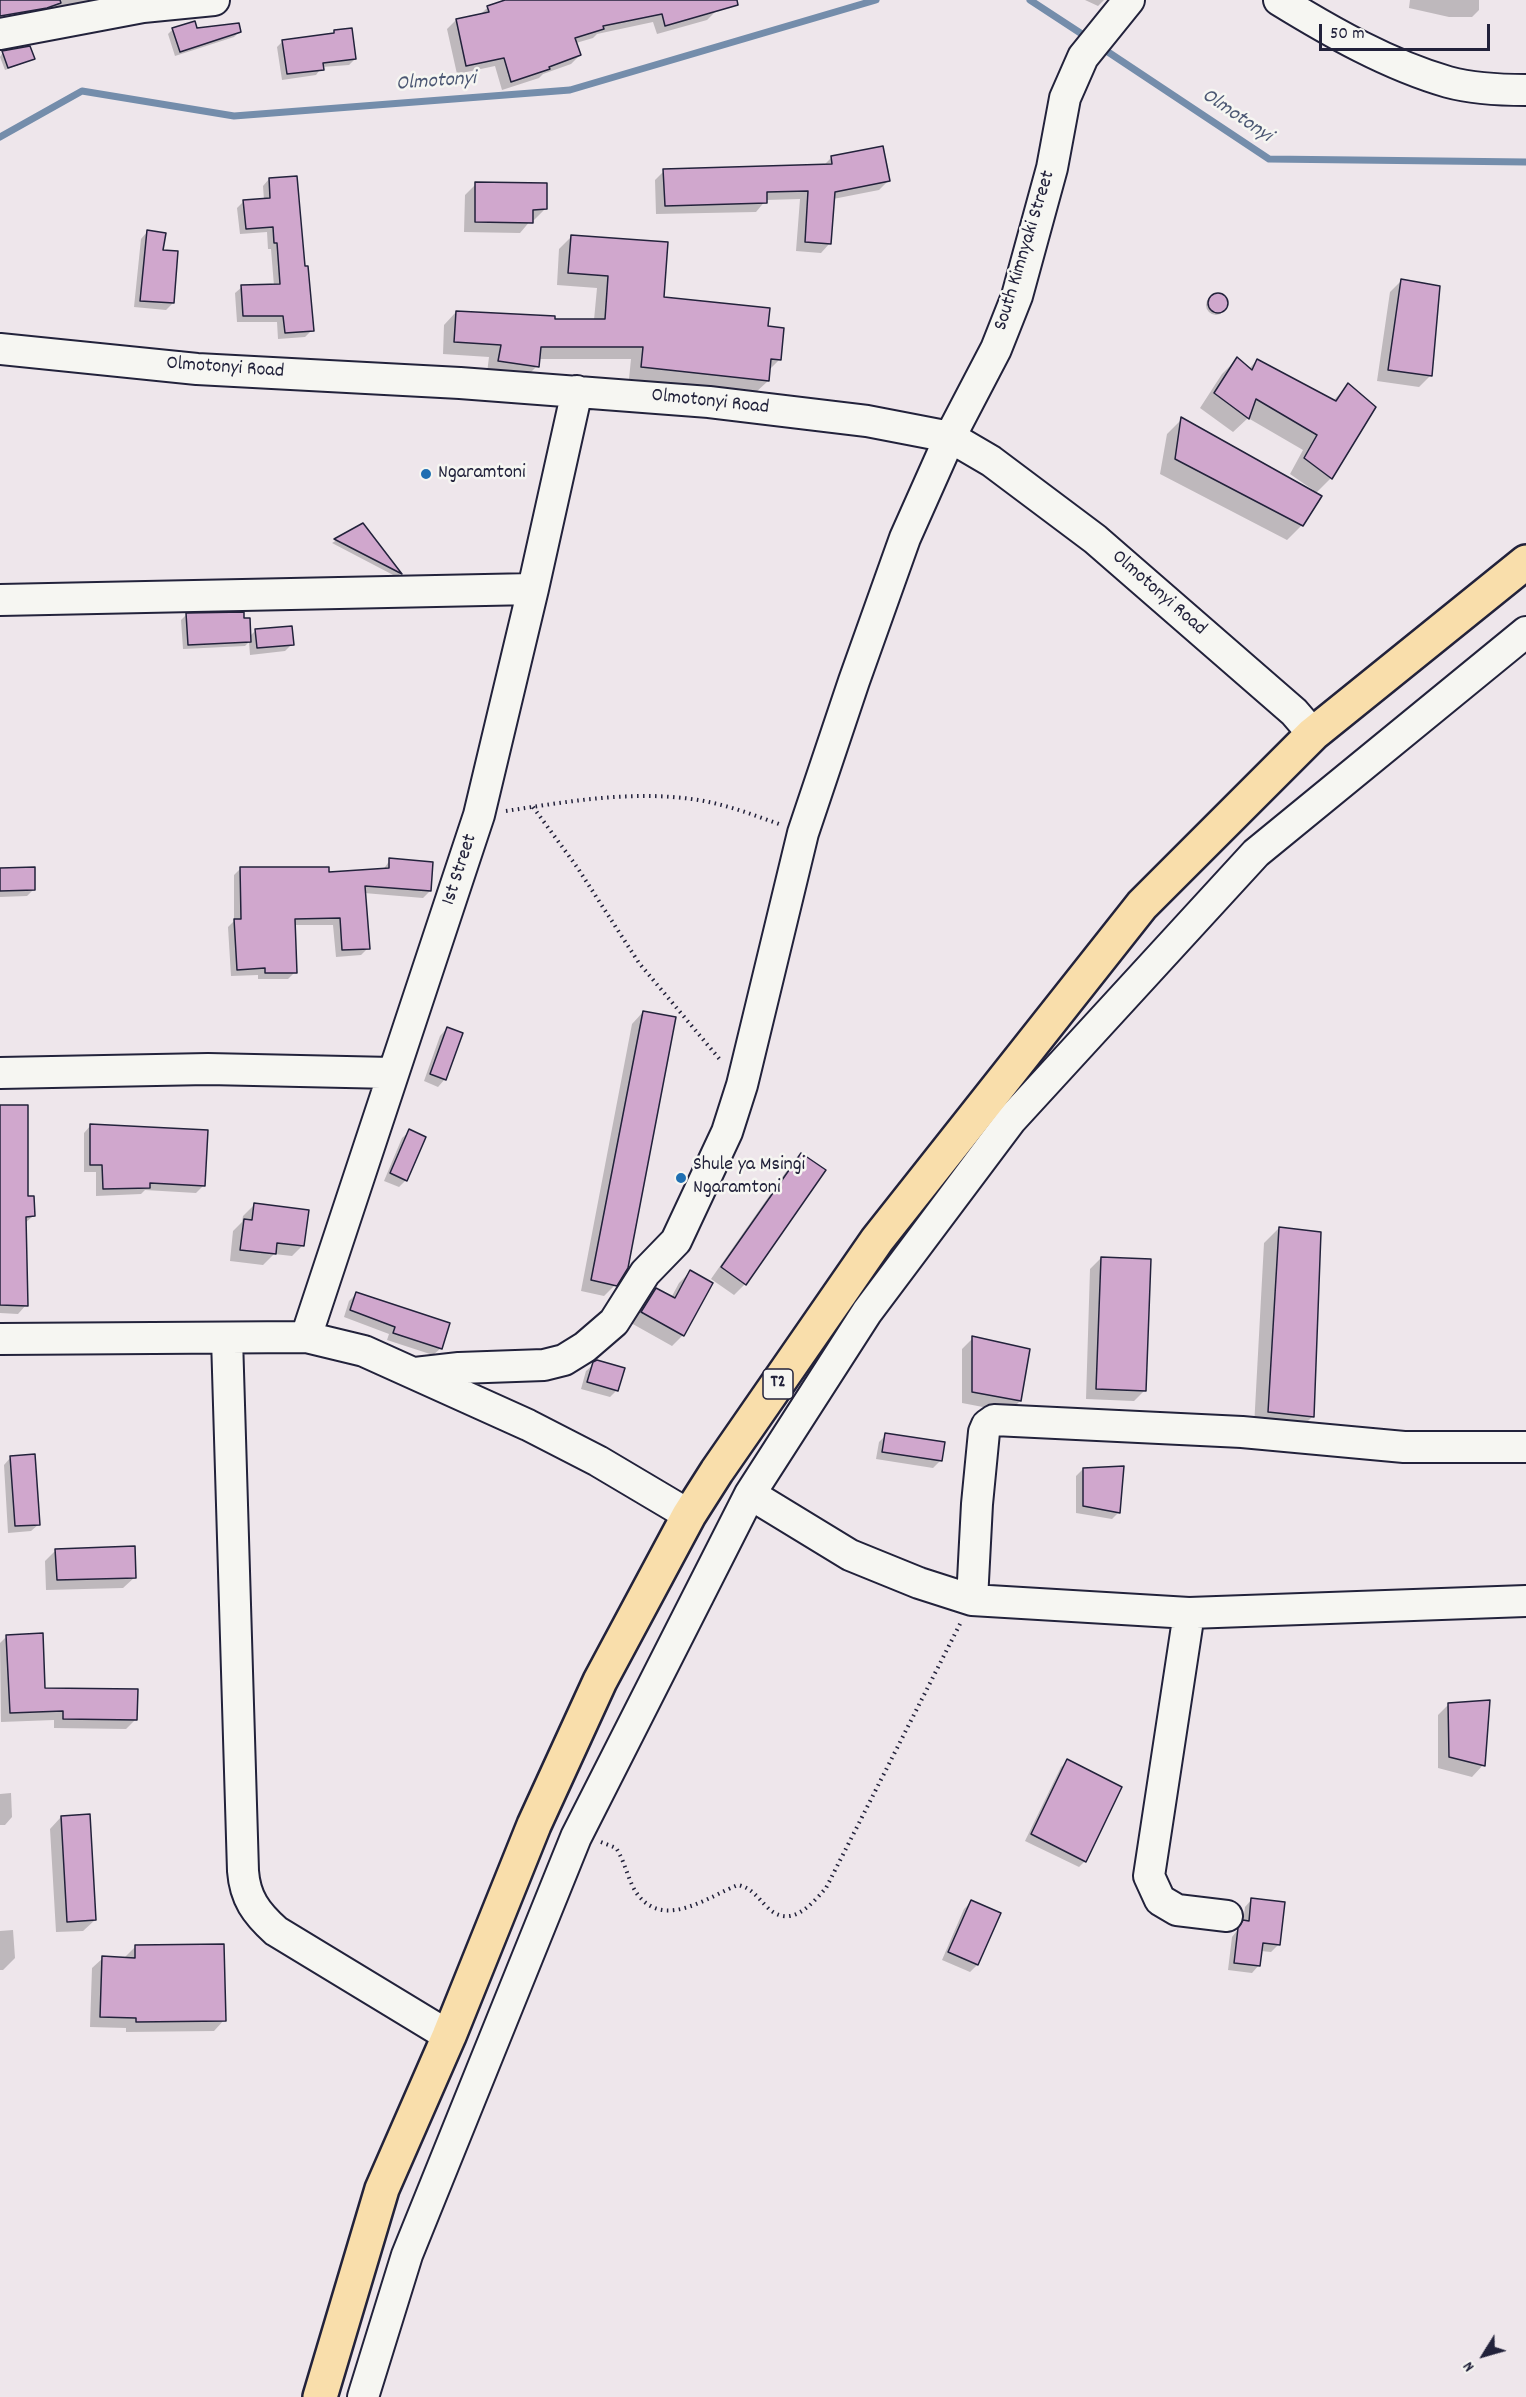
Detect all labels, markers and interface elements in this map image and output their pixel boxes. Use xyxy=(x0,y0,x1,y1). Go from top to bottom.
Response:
scale bar xyxy=(1322,12,1493,50)
text: 50 m xyxy=(1330,22,1365,47)
water label: Olmotonyi xyxy=(395,68,477,98)
water label: Olmotonyi xyxy=(1196,84,1276,150)
street label: South Kimnyaki Street xyxy=(990,168,1062,334)
street label: Olmotonyi Road xyxy=(165,353,285,385)
street label: Olmotonyi Road xyxy=(650,385,770,421)
place label: Ngaramtoni xyxy=(438,462,526,486)
marker: Ngaramtoni xyxy=(419,467,433,481)
street label: Olmotonyi Road xyxy=(1106,546,1210,642)
street label: 1st Street xyxy=(438,831,484,909)
place label: Shule ya Msingi Ngaramtoni xyxy=(693,1154,805,1201)
marker: Shule ya Msingi Ngaramtoni xyxy=(674,1171,688,1185)
road number: T2 xyxy=(763,1369,793,1399)
north arrow xyxy=(1454,2325,1514,2385)
text: N xyxy=(1458,2356,1481,2376)

